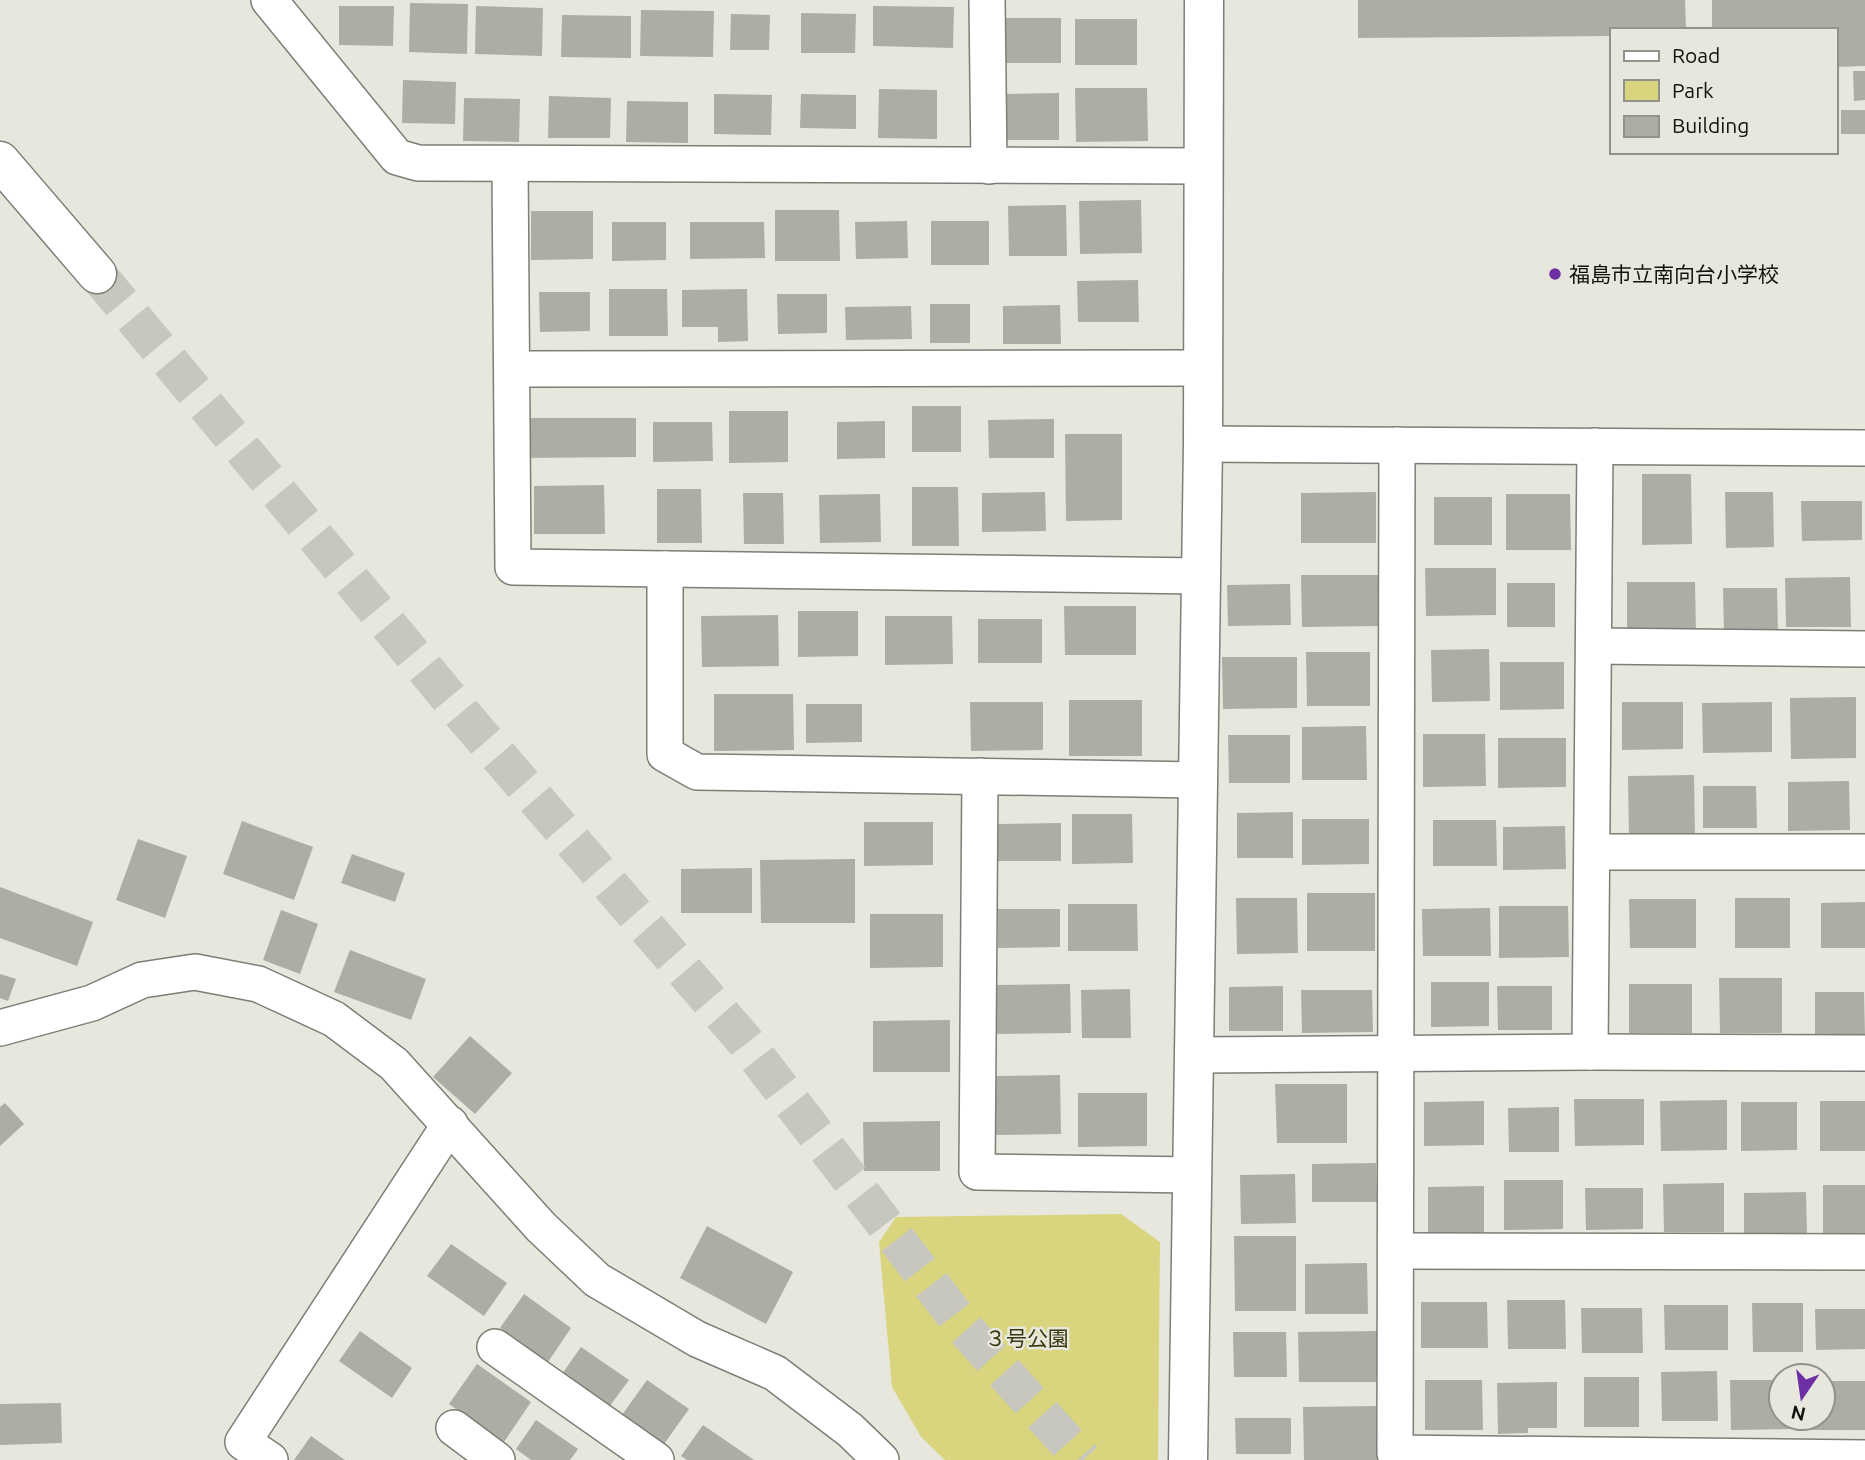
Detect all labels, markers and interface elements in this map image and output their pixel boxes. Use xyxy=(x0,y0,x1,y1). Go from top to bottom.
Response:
legend xyxy=(1610,28,1837,154)
text: Road xyxy=(1672,43,1720,67)
text: Park xyxy=(1672,78,1714,102)
text: Building xyxy=(1672,113,1749,137)
place label: 福島市立南向台小学校 xyxy=(1569,262,1779,286)
marker: 福島市立南向台小学校 xyxy=(1547,266,1563,282)
park label: ３号公園 xyxy=(985,1326,1069,1350)
north arrow xyxy=(1767,1362,1837,1432)
text: N xyxy=(1789,1401,1808,1426)

